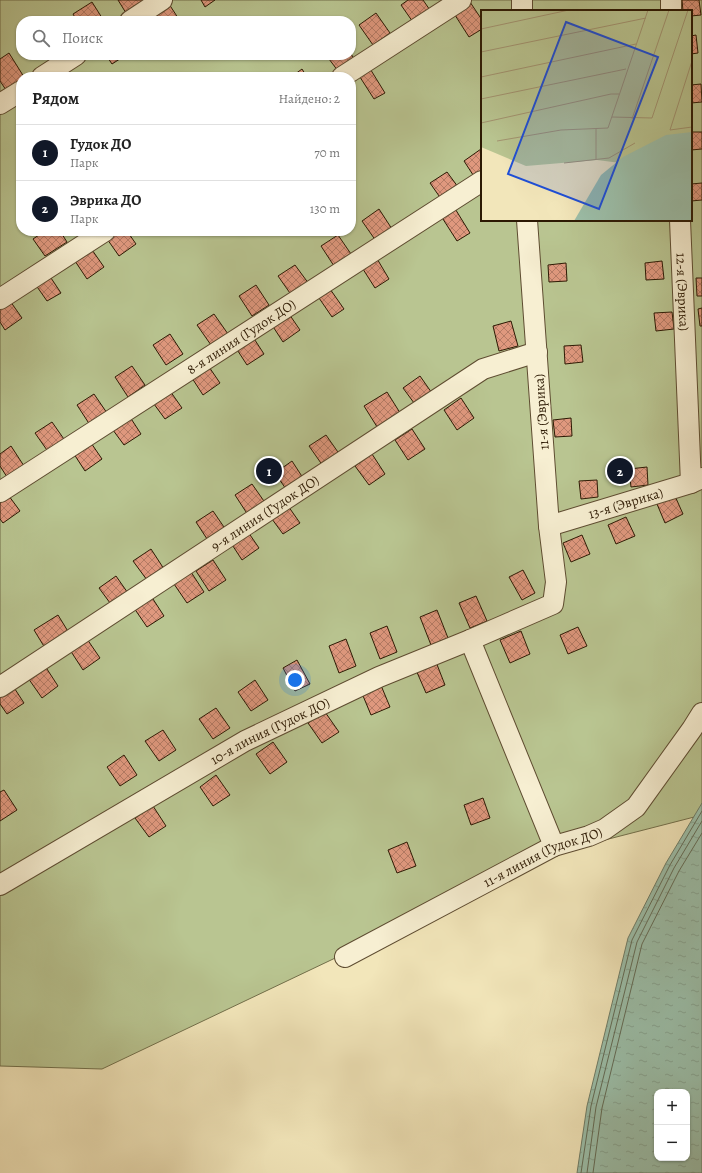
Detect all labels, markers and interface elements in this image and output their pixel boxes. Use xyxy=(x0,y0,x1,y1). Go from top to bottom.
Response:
inset map xyxy=(481,10,692,221)
search box xyxy=(16,16,356,60)
icon: search xyxy=(30,27,52,49)
text: Поиск xyxy=(62,28,103,48)
text: Рядом xyxy=(32,87,79,110)
text: Найдено: 2 xyxy=(279,90,340,107)
text: Гудок ДО xyxy=(70,134,131,154)
text: 1 xyxy=(43,144,47,161)
text: 70 m xyxy=(314,144,340,161)
text: Парк xyxy=(70,154,99,171)
text: Эврика ДО xyxy=(70,190,141,210)
text: 2 xyxy=(42,200,48,217)
text: 130 m xyxy=(310,200,340,217)
text: Парк xyxy=(70,210,99,227)
street label: 12-я (Эврика) xyxy=(671,253,694,332)
street label: 8-я линия (Гудок ДО) xyxy=(183,295,300,379)
street label: 11-я (Эврика) xyxy=(529,373,554,451)
pin: 1 xyxy=(256,456,282,486)
pin: 2 xyxy=(607,456,633,486)
street label: 9-я линия (Гудок ДО) xyxy=(207,471,323,556)
street label: 13-я (Эврика) xyxy=(586,483,666,524)
your location xyxy=(285,670,305,690)
street label: 10-я линия (Гудок ДО) xyxy=(207,693,333,769)
street label: 11-я линия (Гудок ДО) xyxy=(480,822,605,892)
map controls xyxy=(654,1089,690,1161)
button: + xyxy=(654,1089,690,1125)
button: − xyxy=(654,1125,690,1161)

